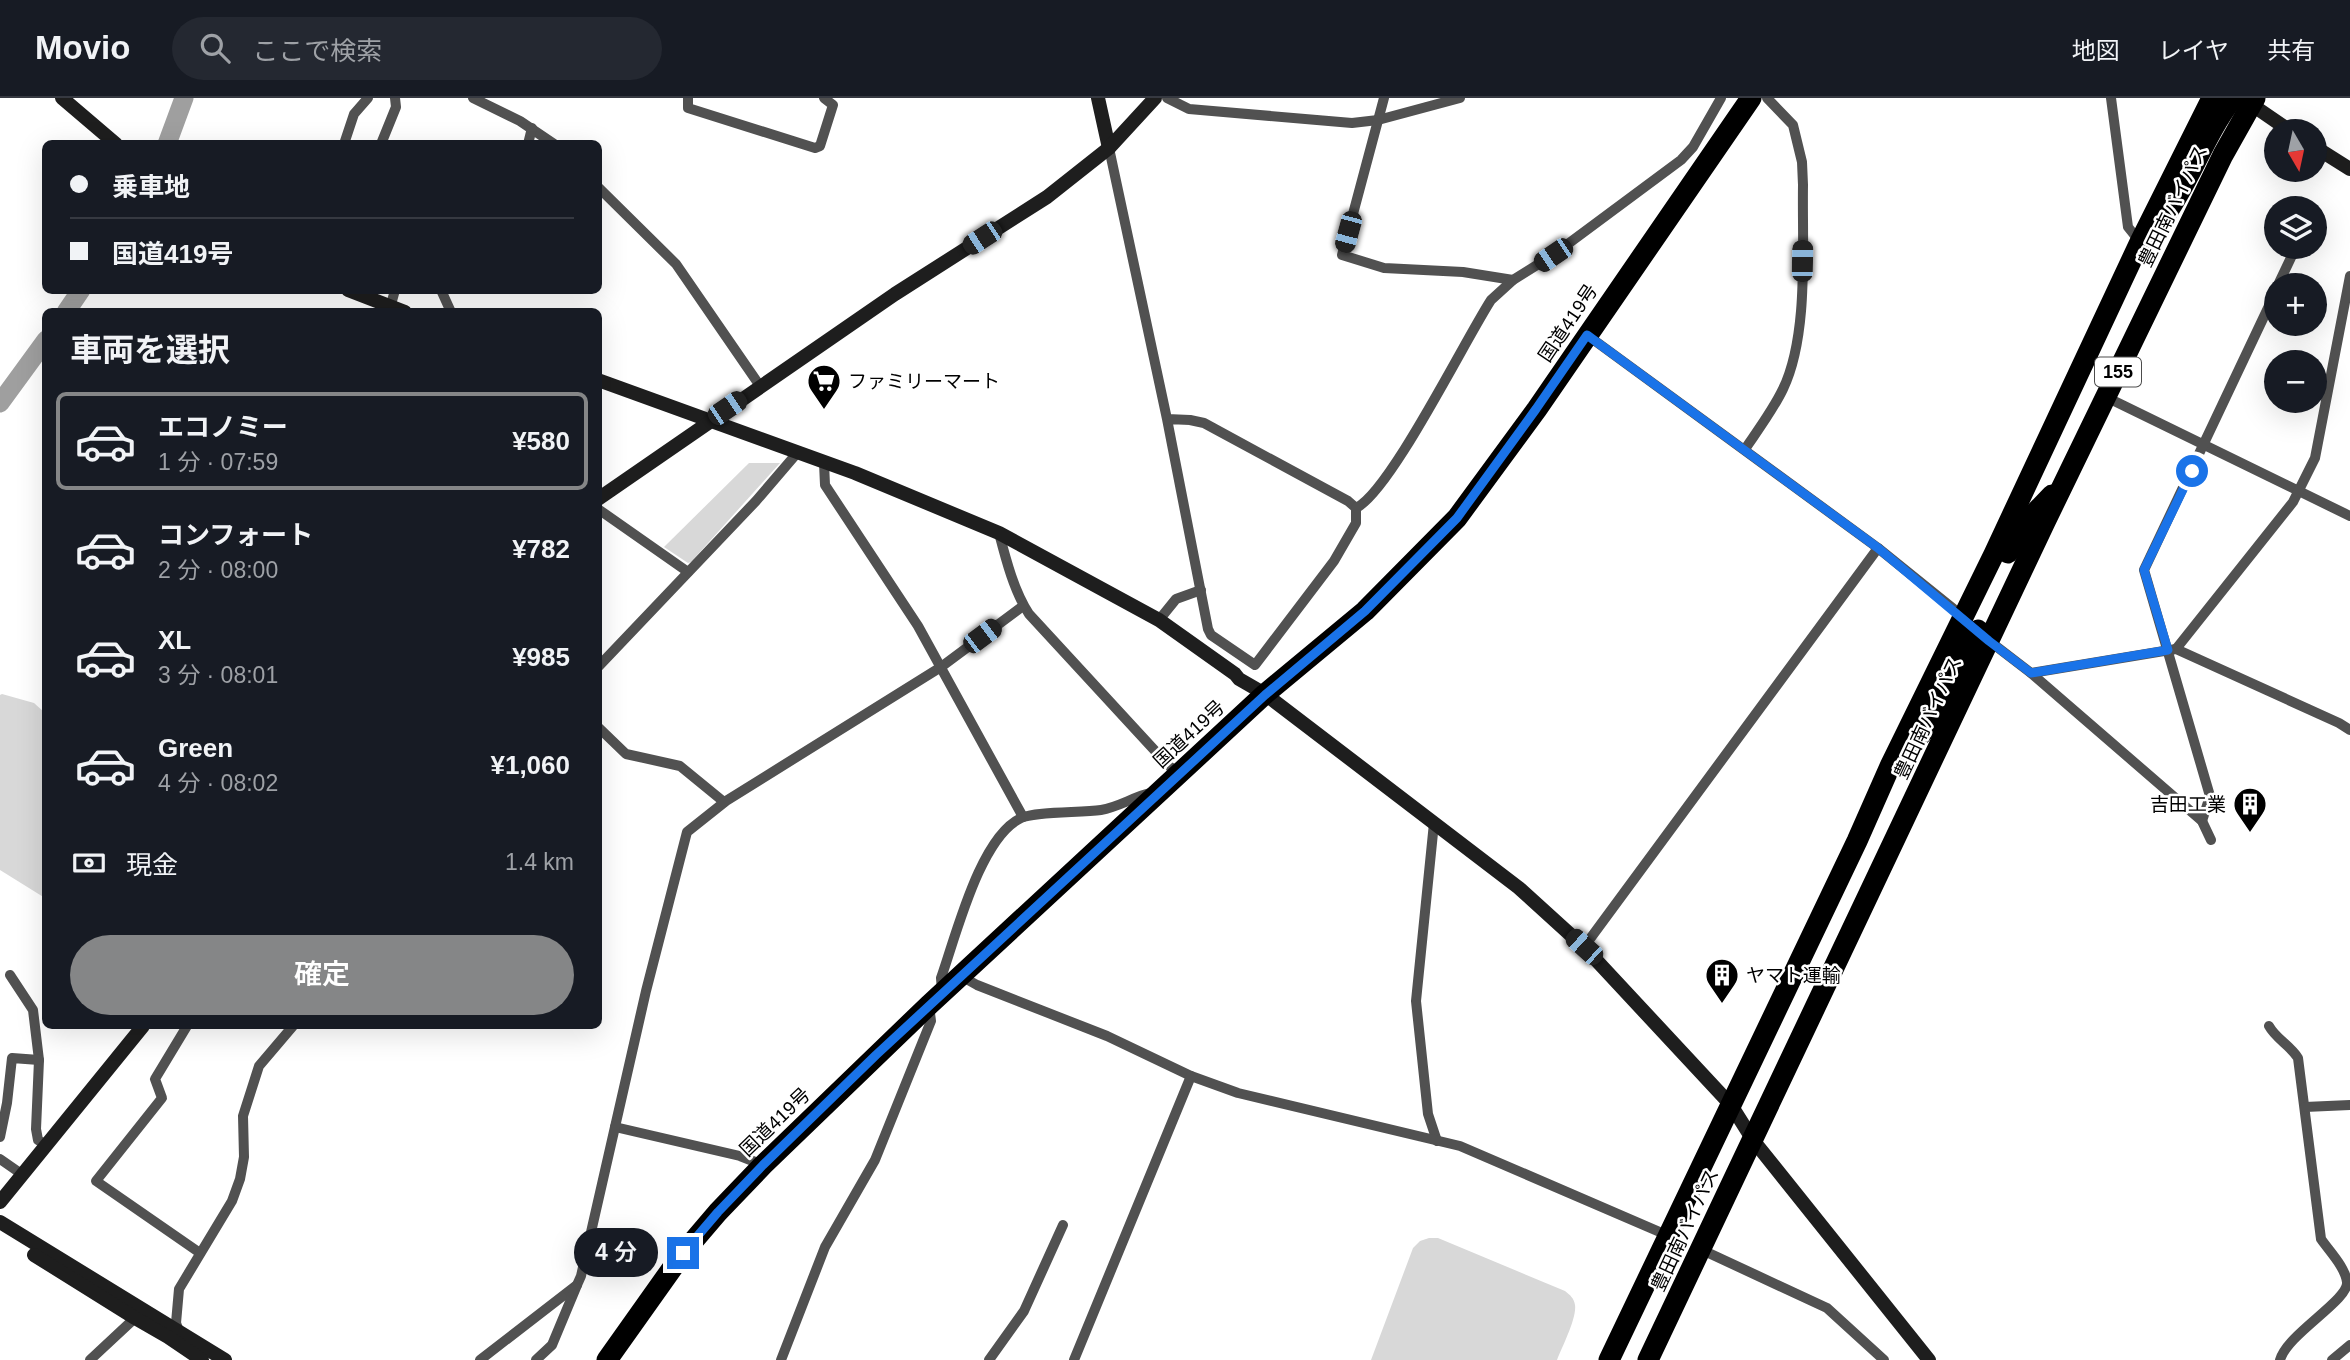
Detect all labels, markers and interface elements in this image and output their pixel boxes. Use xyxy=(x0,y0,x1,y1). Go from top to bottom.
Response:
search box xyxy=(172,17,662,80)
text: Movio xyxy=(35,29,130,66)
icon: search xyxy=(196,29,234,67)
text: ここで検索 xyxy=(252,36,382,66)
text: 地図 xyxy=(2072,37,2120,64)
text: レイヤ xyxy=(2158,37,2229,64)
text: 共有 xyxy=(2267,37,2315,64)
north arrow xyxy=(2264,119,2328,182)
map controls xyxy=(2264,119,2327,413)
street label: 豊田南バイパス xyxy=(2134,142,2212,270)
text: 乗車地 xyxy=(112,172,190,202)
button: layers xyxy=(2264,196,2327,259)
car xyxy=(1333,209,1364,255)
car xyxy=(959,218,1006,258)
car xyxy=(1530,235,1577,275)
text: 国道419号 xyxy=(112,239,233,269)
car xyxy=(1792,240,1813,282)
button: + xyxy=(2264,273,2327,336)
street label: 国道419号 xyxy=(1534,280,1602,366)
text: 車両を選択 xyxy=(70,332,230,368)
button: − xyxy=(2264,350,2327,413)
road number: 155 xyxy=(2095,358,2141,386)
supermarket icon: ファミリーマート xyxy=(805,362,843,411)
place label: ファミリーマート xyxy=(848,371,1000,392)
car xyxy=(704,388,751,428)
icon: car xyxy=(74,410,137,473)
text: エコノミー xyxy=(158,412,288,442)
text: ¥580 xyxy=(512,426,570,456)
text: 1 分 · 07:59 xyxy=(158,449,278,475)
route start xyxy=(2176,455,2208,487)
icon: car xyxy=(74,518,137,581)
text: コンフォート xyxy=(158,520,313,550)
text: ¥782 xyxy=(512,534,570,564)
text: 2 分 · 08:00 xyxy=(158,557,278,583)
car xyxy=(959,615,1006,657)
text: XL xyxy=(158,625,191,655)
icon: car xyxy=(74,626,137,689)
text: ¥985 xyxy=(512,642,570,672)
street label: 豊田南バイパス xyxy=(1890,653,1966,783)
text: 3 分 · 08:01 xyxy=(158,662,278,688)
street label: 国道419号 xyxy=(1149,696,1229,772)
text: Green xyxy=(158,733,233,763)
icon: car xyxy=(74,734,137,797)
text: ¥1,060 xyxy=(490,750,570,780)
text: 4 分 · 08:02 xyxy=(158,770,278,796)
building icon: 吉田工業 xyxy=(2231,785,2269,834)
place label: 吉田工業 xyxy=(2150,794,2226,815)
icon: cash xyxy=(70,844,108,882)
text: 1.4 km xyxy=(505,849,574,875)
text: 現金 xyxy=(126,850,178,880)
car xyxy=(1562,925,1607,969)
button: 確定 xyxy=(70,935,574,1015)
building icon: ヤマト運輸 xyxy=(1703,956,1741,1005)
place label: ヤマト運輸 xyxy=(1746,965,1841,986)
street label: 国道419号 xyxy=(736,1084,814,1160)
street label: 豊田南バイパス xyxy=(1647,1165,1723,1295)
callout: 4 分 xyxy=(574,1228,658,1278)
route end xyxy=(667,1237,699,1269)
text: 4 分 xyxy=(595,1239,637,1265)

